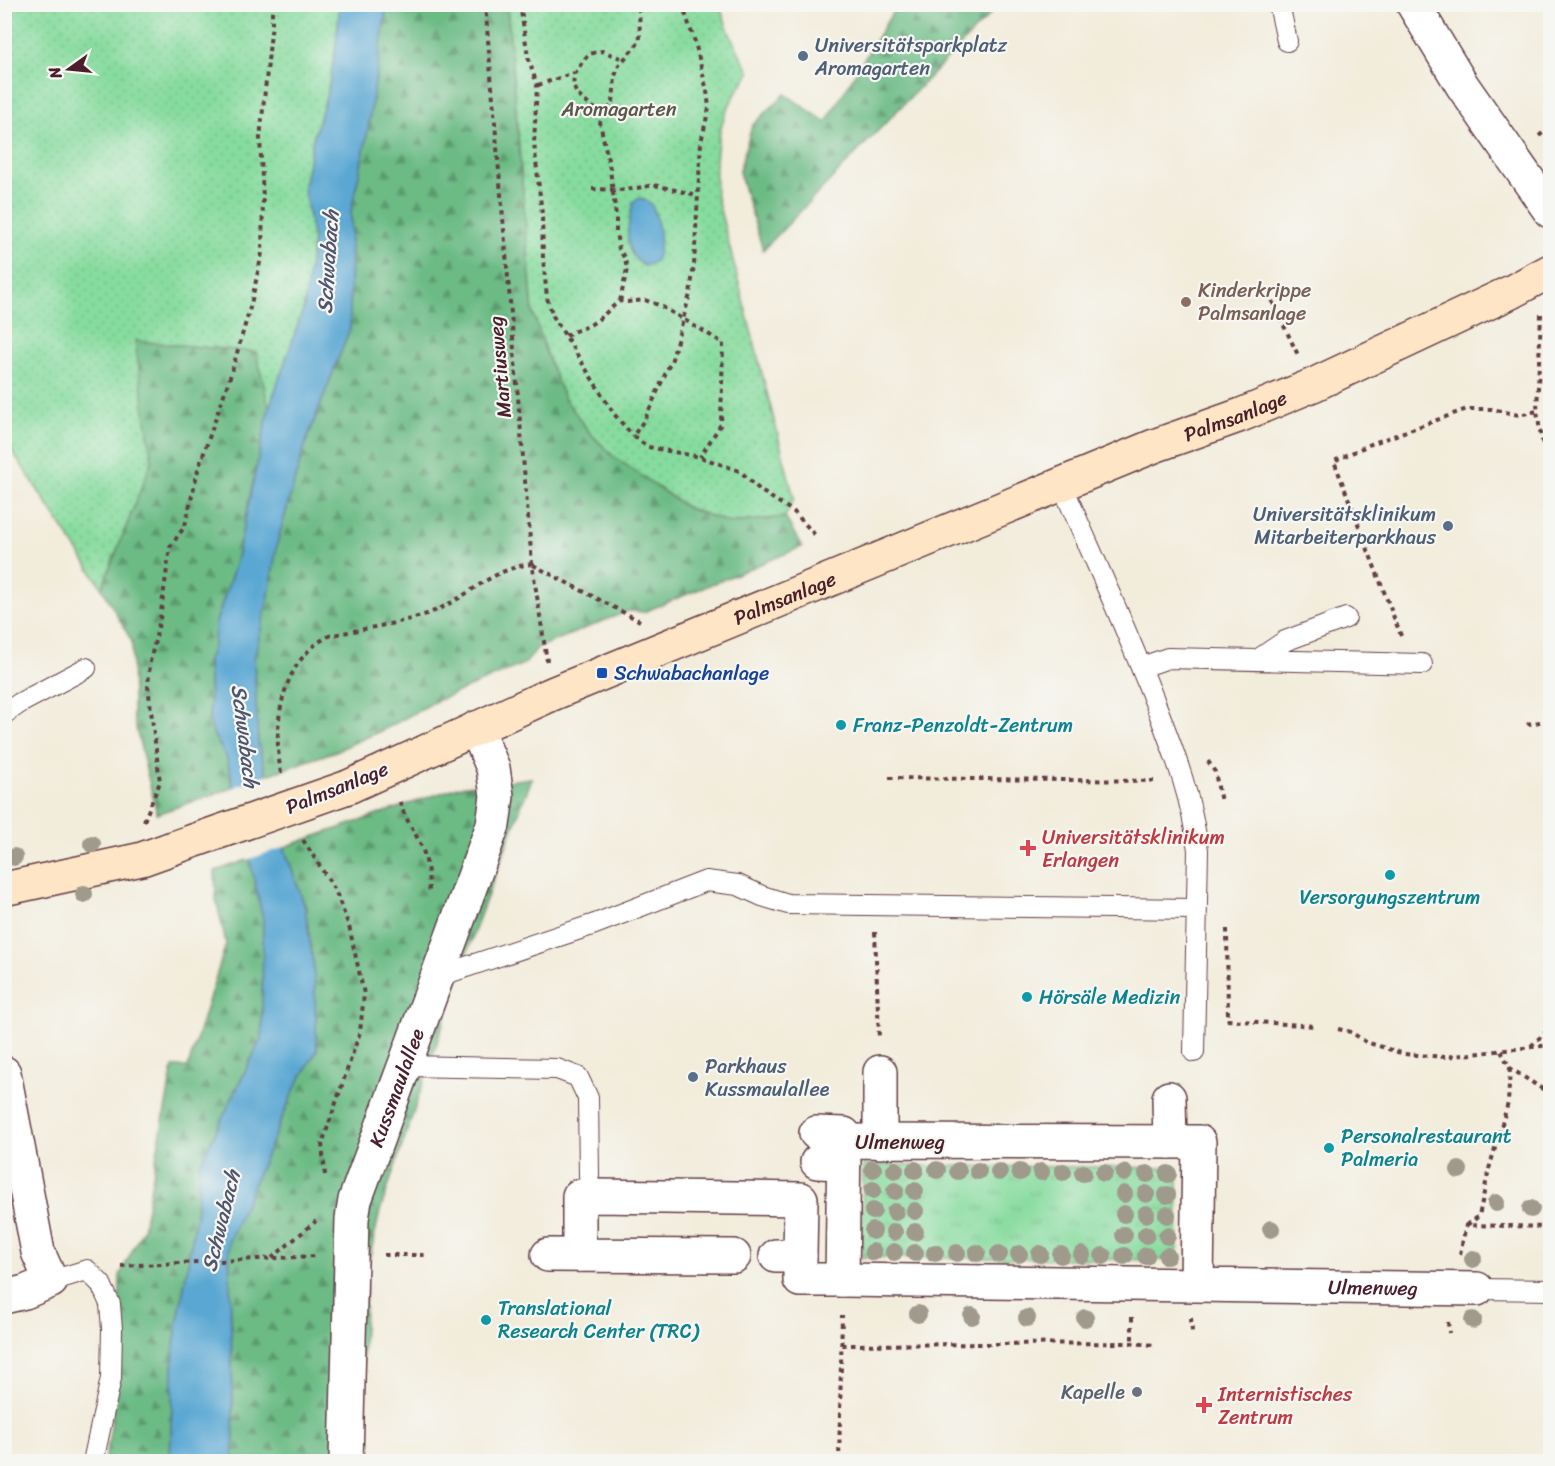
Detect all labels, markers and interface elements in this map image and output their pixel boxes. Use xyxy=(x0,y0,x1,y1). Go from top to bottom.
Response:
place label: Universitätsparkplatz Aromagarten xyxy=(814,28,1008,86)
north arrow xyxy=(39,39,99,99)
marker: Universitätsparkplatz Aromagarten xyxy=(796,49,810,63)
text: N xyxy=(39,63,71,83)
park label: Aromagarten xyxy=(560,92,677,127)
water label: Schwabach xyxy=(305,207,351,315)
place label: Kinderkrippe Palmsanlage xyxy=(1198,273,1311,331)
marker: Kinderkrippe Palmsanlage xyxy=(1179,295,1193,309)
street label: Martiusweg xyxy=(478,315,522,419)
street label: Palmsanlage xyxy=(1179,380,1293,452)
place label: Universitätsklinikum Mitarbeiterparkhaus xyxy=(1253,497,1437,555)
marker: Universitätsklinikum Mitarbeiterparkhaus xyxy=(1441,519,1455,533)
street label: Palmsanlage xyxy=(728,561,842,635)
place label: Schwabachanlage xyxy=(614,656,769,691)
marker: Schwabachanlage xyxy=(595,666,609,680)
water label: Schwabach xyxy=(220,682,270,792)
place label: Franz-Penzoldt-Zentrum xyxy=(853,708,1073,743)
marker: Franz-Penzoldt-Zentrum xyxy=(834,718,848,732)
street label: Palmsanlage xyxy=(280,751,394,825)
place label: Universitätsklinikum Erlangen xyxy=(1042,820,1225,878)
marker: Universitätsklinikum Erlangen xyxy=(1019,839,1037,857)
marker: Versorgungszentrum xyxy=(1383,868,1397,882)
place label: Versorgungszentrum xyxy=(1300,880,1480,915)
place label: Hörsäle Medizin xyxy=(1039,980,1181,1015)
marker: Hörsäle Medizin xyxy=(1020,990,1034,1004)
street label: Kussmaulallee xyxy=(358,1023,434,1152)
place label: Parkhaus Kussmaulallee xyxy=(705,1049,830,1107)
marker: Parkhaus Kussmaulallee xyxy=(686,1070,700,1084)
place label: Personalrestaurant Palmeria xyxy=(1341,1119,1512,1177)
street label: Ulmenweg xyxy=(855,1125,945,1160)
marker: Personalrestaurant Palmeria xyxy=(1322,1141,1336,1155)
water label: Schwabach xyxy=(190,1164,252,1276)
street label: Ulmenweg xyxy=(1328,1269,1418,1306)
place label: Translational Research Center (TRC) xyxy=(498,1291,699,1349)
marker: Translational Research Center (TRC) xyxy=(479,1313,493,1327)
place label: Kapelle xyxy=(1061,1375,1125,1410)
place label: Internistisches Zentrum xyxy=(1217,1377,1353,1435)
marker: Kapelle xyxy=(1130,1385,1144,1399)
marker: Internistisches Zentrum xyxy=(1195,1396,1213,1414)

